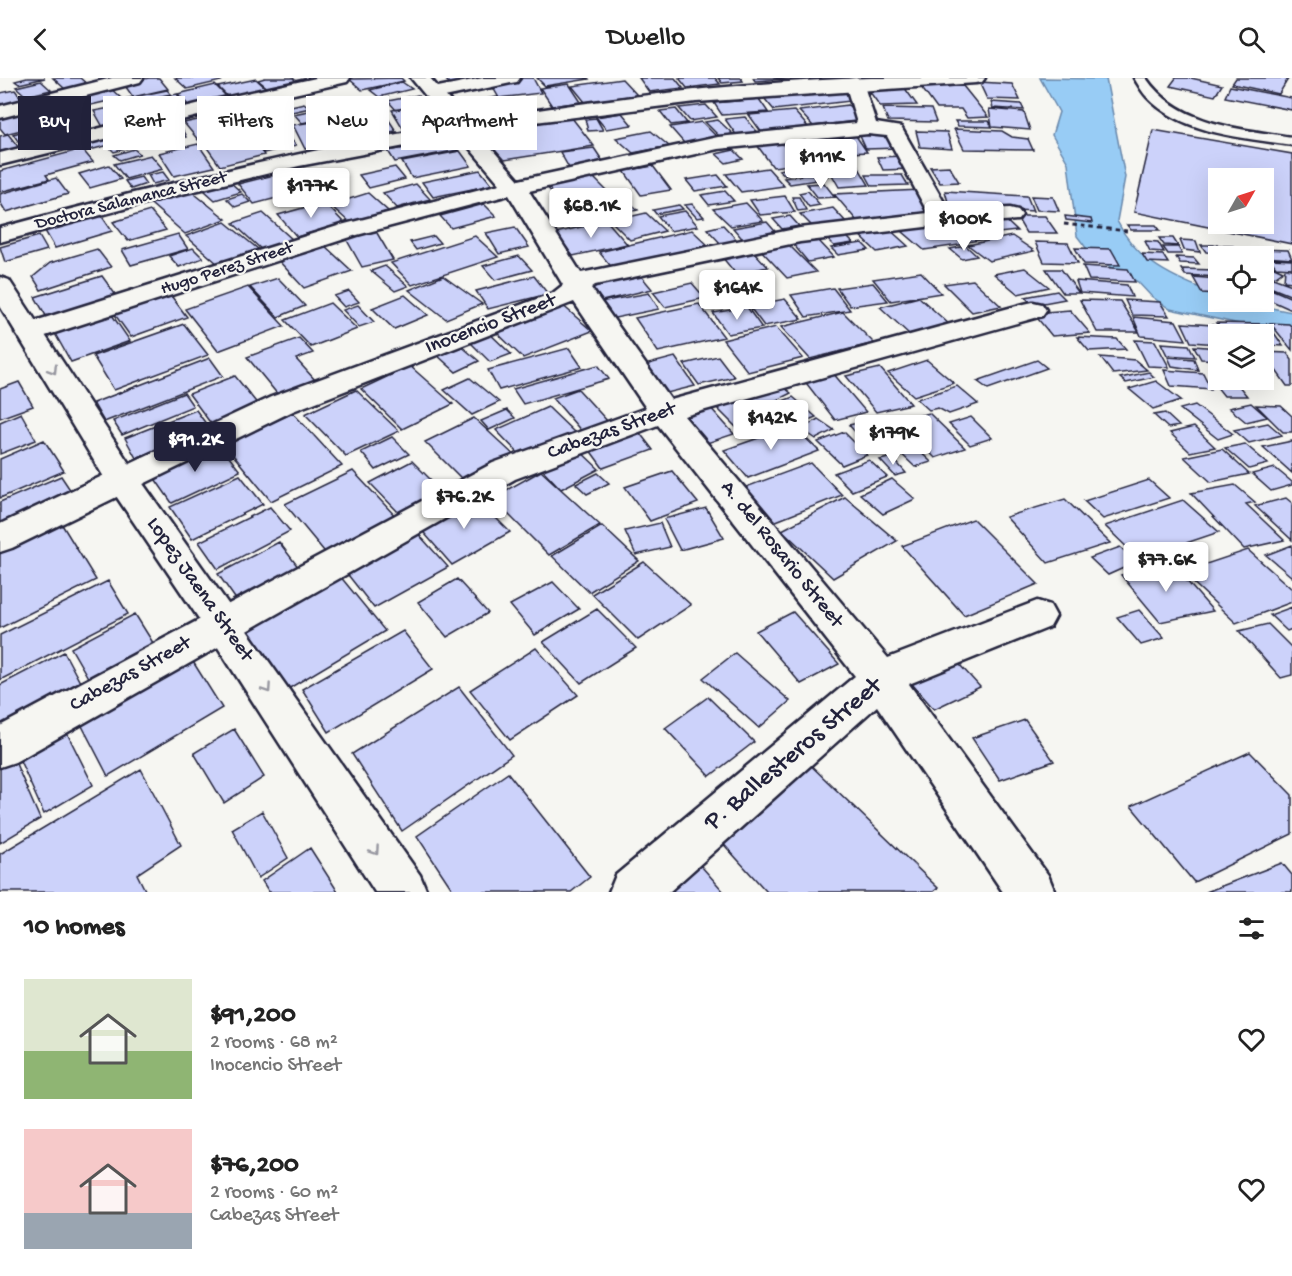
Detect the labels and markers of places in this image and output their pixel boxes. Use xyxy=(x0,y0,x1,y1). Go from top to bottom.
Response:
pin: $111K xyxy=(779,139,863,190)
pin: $177K xyxy=(269,168,353,219)
pin: $68.1K xyxy=(542,188,640,239)
pin: $100K xyxy=(922,201,1006,252)
pin: $164K xyxy=(695,270,779,321)
pin: $142K xyxy=(729,400,813,451)
pin: $179K xyxy=(851,415,935,466)
pin: $91.2K xyxy=(146,422,244,473)
pin: $76.2K xyxy=(415,479,513,530)
pin: $77.6K xyxy=(1117,542,1215,593)

